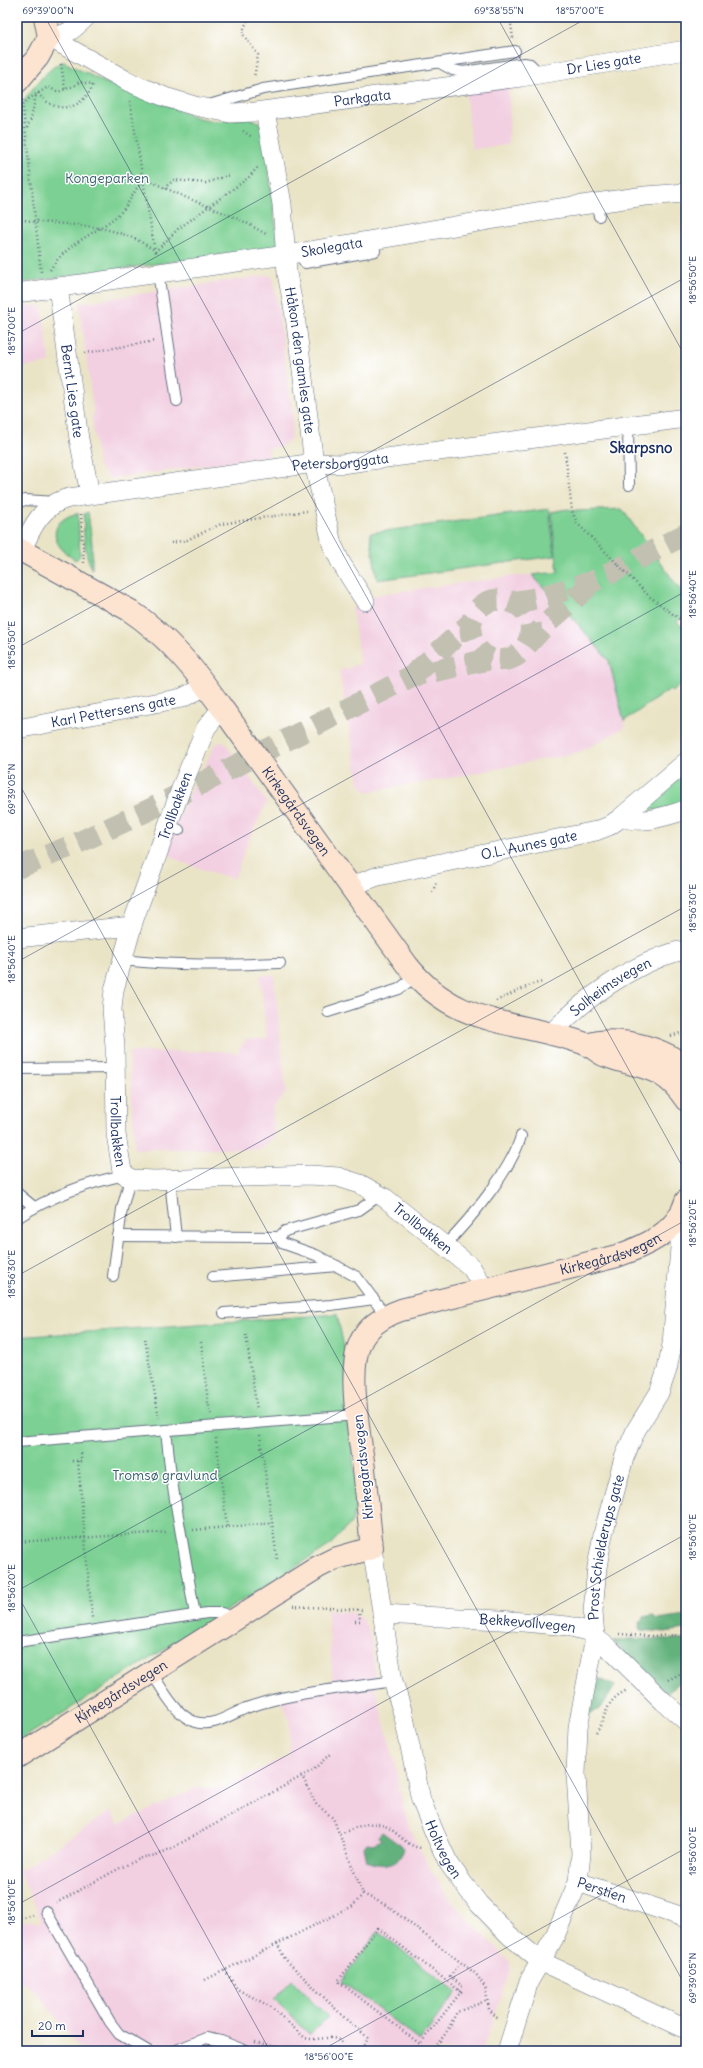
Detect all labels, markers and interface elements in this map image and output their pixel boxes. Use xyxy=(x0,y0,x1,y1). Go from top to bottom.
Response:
text: 69°39'00"N xyxy=(22,4,74,17)
text: 69°38'55"N xyxy=(474,4,524,17)
text: 18°57'00"E xyxy=(556,4,604,17)
street label: Dr Lies gate xyxy=(565,49,642,78)
street label: Parkgata xyxy=(333,85,392,111)
park label: Kongeparken xyxy=(65,169,149,187)
street label: Skolegata xyxy=(300,233,364,261)
text: 18°56'50"E xyxy=(686,256,699,304)
street label: Håkon den gamles gate xyxy=(281,285,319,435)
text: 18°57'00"E xyxy=(5,307,18,355)
street label: Bernt Lies gate xyxy=(57,343,88,439)
district label: Skarpsno xyxy=(609,438,673,458)
street label: Petersborggata xyxy=(291,449,390,475)
text: 18°56'40"E xyxy=(686,570,699,618)
text: 18°56'50"E xyxy=(5,621,18,669)
street label: Karl Pettersens gate xyxy=(50,690,177,731)
street label: Kirkegårdsvegen xyxy=(258,763,334,859)
text: 69°39'05"N xyxy=(5,764,18,814)
street label: Trollbakken xyxy=(154,769,196,843)
street label: O.L. Aunes gate xyxy=(479,826,579,864)
text: 18°56'30"E xyxy=(686,884,699,932)
text: 18°56'40"E xyxy=(5,935,18,983)
street label: Solheimsvegen xyxy=(566,953,654,1020)
street label: Trollbakken xyxy=(107,1095,130,1168)
street label: Trollbakken xyxy=(389,1199,456,1258)
text: 18°56'20"E xyxy=(686,1199,699,1247)
street label: Kirkegårdsvegen xyxy=(558,1229,664,1279)
text: 18°56'30"E xyxy=(5,1250,18,1298)
street label: Kirkegårdsvegen xyxy=(349,1413,377,1521)
park label: Tromsø gravlund xyxy=(112,1466,218,1484)
street label: Prost Schielderups gate xyxy=(584,1472,628,1621)
text: 18°56'10"E xyxy=(686,1514,699,1560)
text: 18°56'20"E xyxy=(5,1564,18,1612)
street label: Bekkevollvegen xyxy=(479,1610,578,1637)
street label: Kirkegårdsvegen xyxy=(71,1655,171,1727)
street label: Holtvegen xyxy=(421,1817,466,1882)
text: 18°56'00"E xyxy=(686,1826,699,1875)
street label: Perstien xyxy=(575,1873,629,1907)
text: 18°56'10"E xyxy=(5,1879,18,1925)
text: 69°39'05"N xyxy=(686,1953,699,2003)
scale bar xyxy=(32,2012,83,2038)
text: 20 m xyxy=(38,2018,66,2033)
text: 18°56'00"E xyxy=(305,2050,354,2063)

